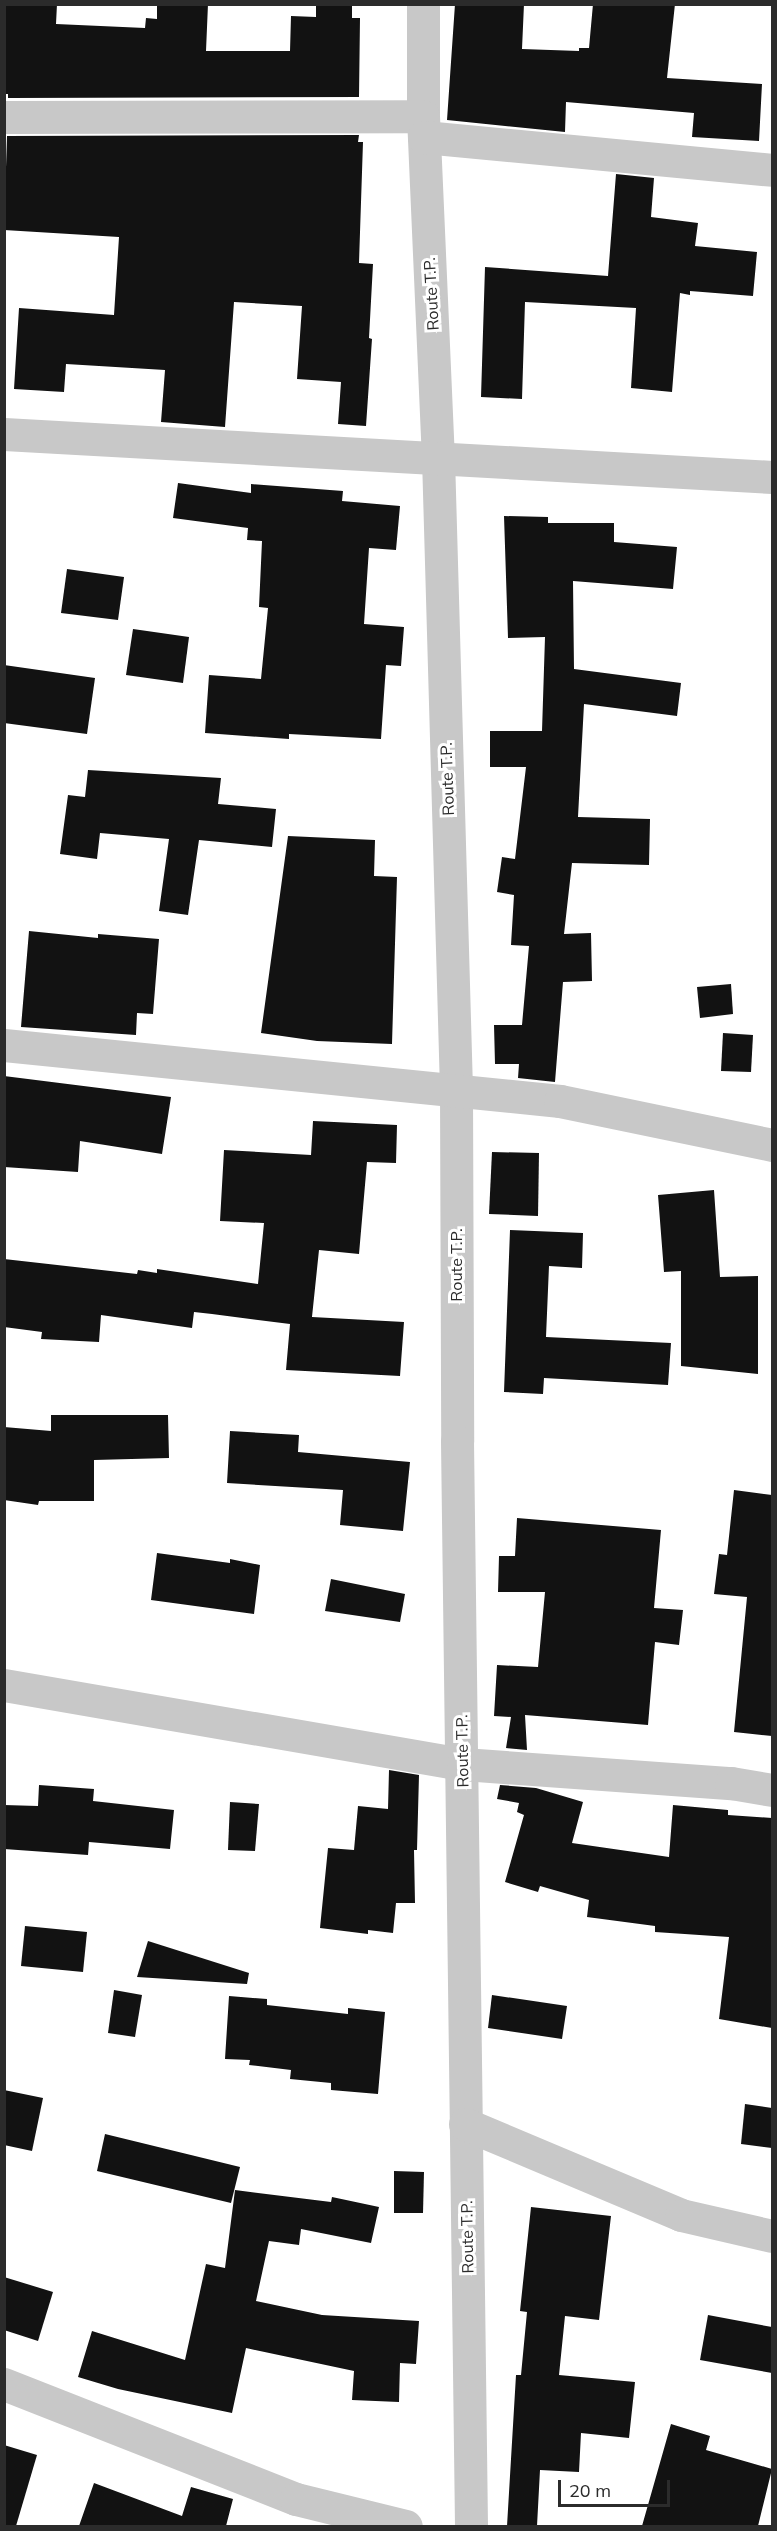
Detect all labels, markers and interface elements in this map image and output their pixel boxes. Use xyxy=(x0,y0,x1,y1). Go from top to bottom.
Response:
street label: Route T.P. xyxy=(419,257,443,331)
street label: Route T.P. xyxy=(436,742,458,816)
street label: Route T.P. xyxy=(446,1228,466,1302)
street label: Route T.P. xyxy=(452,1714,472,1788)
street label: Route T.P. xyxy=(457,2200,477,2274)
scale bar xyxy=(561,2468,674,2506)
text: 20 m xyxy=(569,2479,611,2502)

